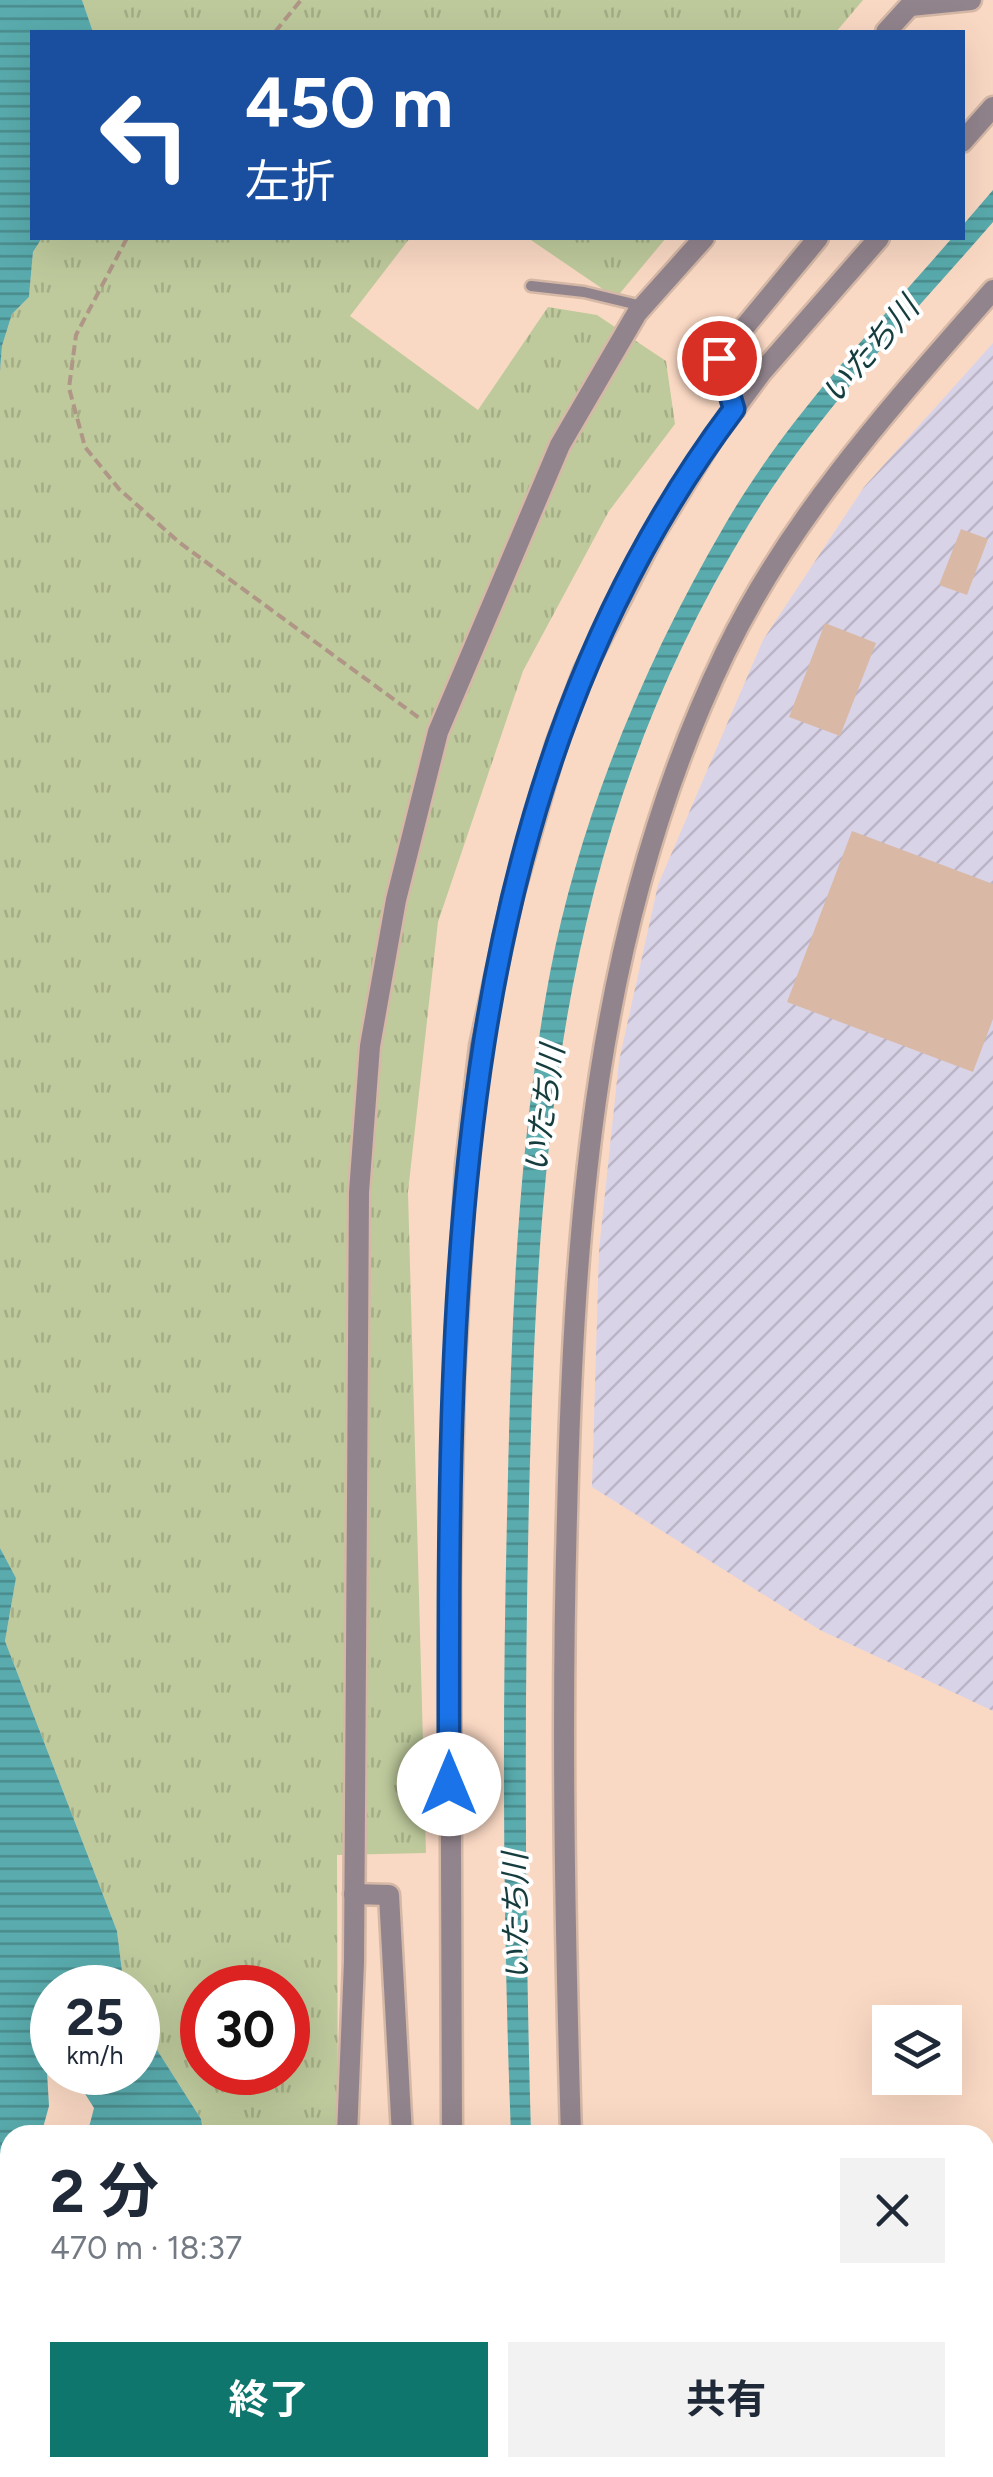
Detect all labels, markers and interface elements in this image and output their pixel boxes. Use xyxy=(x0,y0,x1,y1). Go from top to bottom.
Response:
text: 450 m xyxy=(245,60,453,145)
icon: left xyxy=(80,70,210,200)
text: 左折 xyxy=(245,154,335,208)
water label: いたち川 xyxy=(814,287,928,411)
pin xyxy=(677,316,762,401)
icon: arrive xyxy=(692,331,747,386)
water label: いたち川 xyxy=(516,1040,572,1175)
position arrow xyxy=(397,1732,501,1836)
water label: いたち川 xyxy=(496,1850,536,1981)
speed limit sign: 30 xyxy=(180,1965,310,2095)
text: 25 xyxy=(66,1987,124,2048)
map controls xyxy=(872,2005,962,2095)
button: layers xyxy=(872,2005,962,2095)
text: km/h xyxy=(66,2040,124,2070)
text: 2 分 xyxy=(50,2155,159,2227)
button: close xyxy=(840,2158,945,2263)
text: 470 m · 18:37 xyxy=(50,2229,242,2267)
button: 終了 xyxy=(50,2342,488,2457)
button: 共有 xyxy=(508,2342,945,2457)

